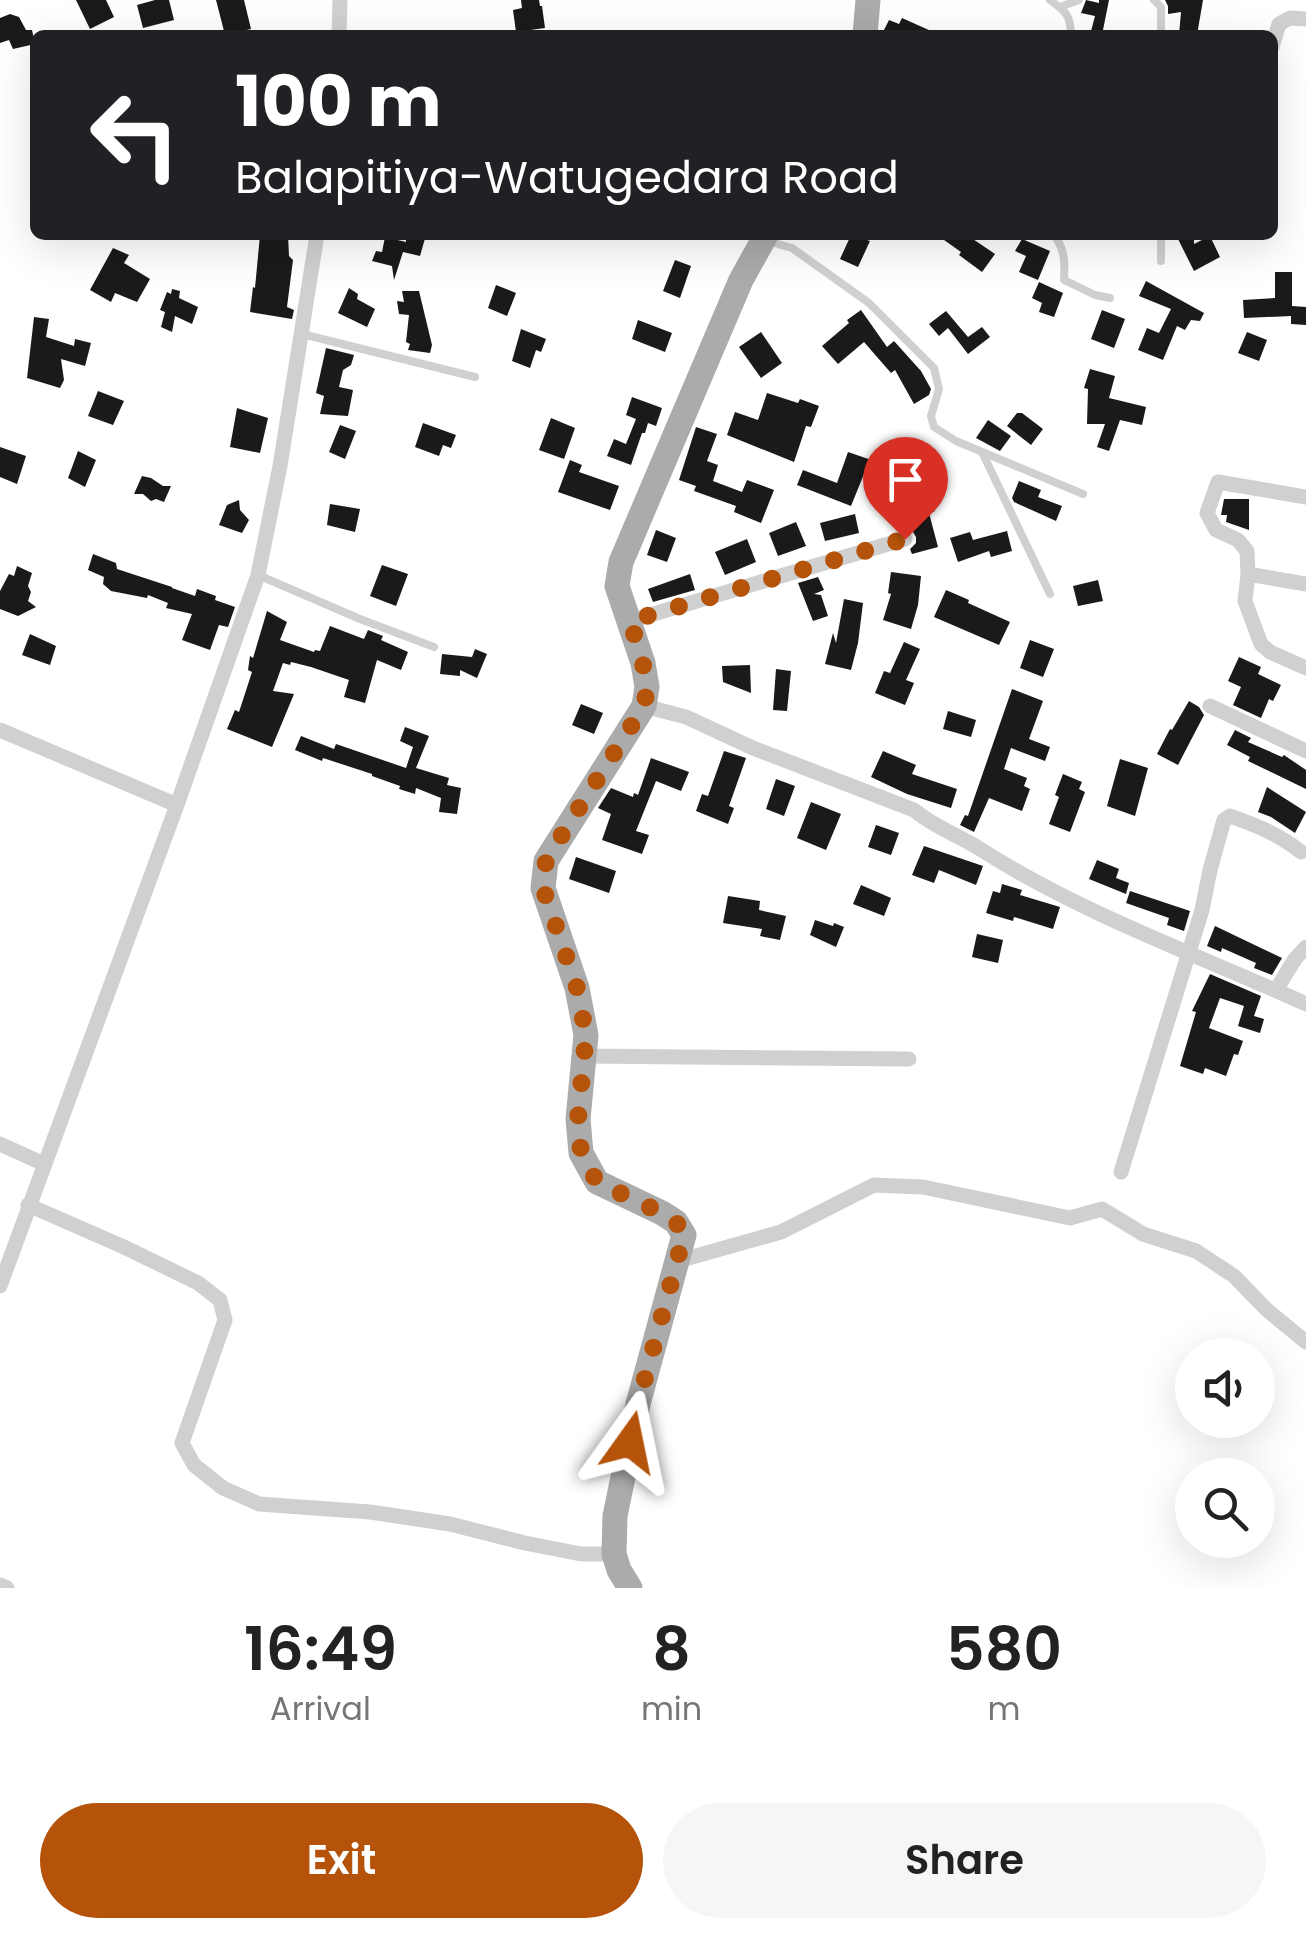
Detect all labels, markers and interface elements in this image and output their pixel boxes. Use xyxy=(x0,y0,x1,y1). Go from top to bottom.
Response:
text: 100 m xyxy=(235,52,442,151)
icon: left xyxy=(70,70,200,200)
text: Balapitiya-Watugedara Road xyxy=(235,146,899,209)
pin xyxy=(863,437,948,540)
icon: arrive xyxy=(878,452,933,507)
map controls xyxy=(1175,1338,1275,1558)
button: sound xyxy=(1175,1338,1275,1438)
position arrow xyxy=(578,1390,682,1494)
button: search xyxy=(1175,1458,1275,1558)
text: 16:49 xyxy=(244,1607,397,1691)
text: 8 xyxy=(652,1607,691,1691)
text: 580 xyxy=(946,1607,1062,1691)
text: Arrival xyxy=(270,1686,371,1731)
text: min xyxy=(641,1686,702,1731)
text: m xyxy=(988,1686,1021,1731)
button: Exit xyxy=(40,1803,643,1918)
button: Share xyxy=(663,1803,1266,1918)

